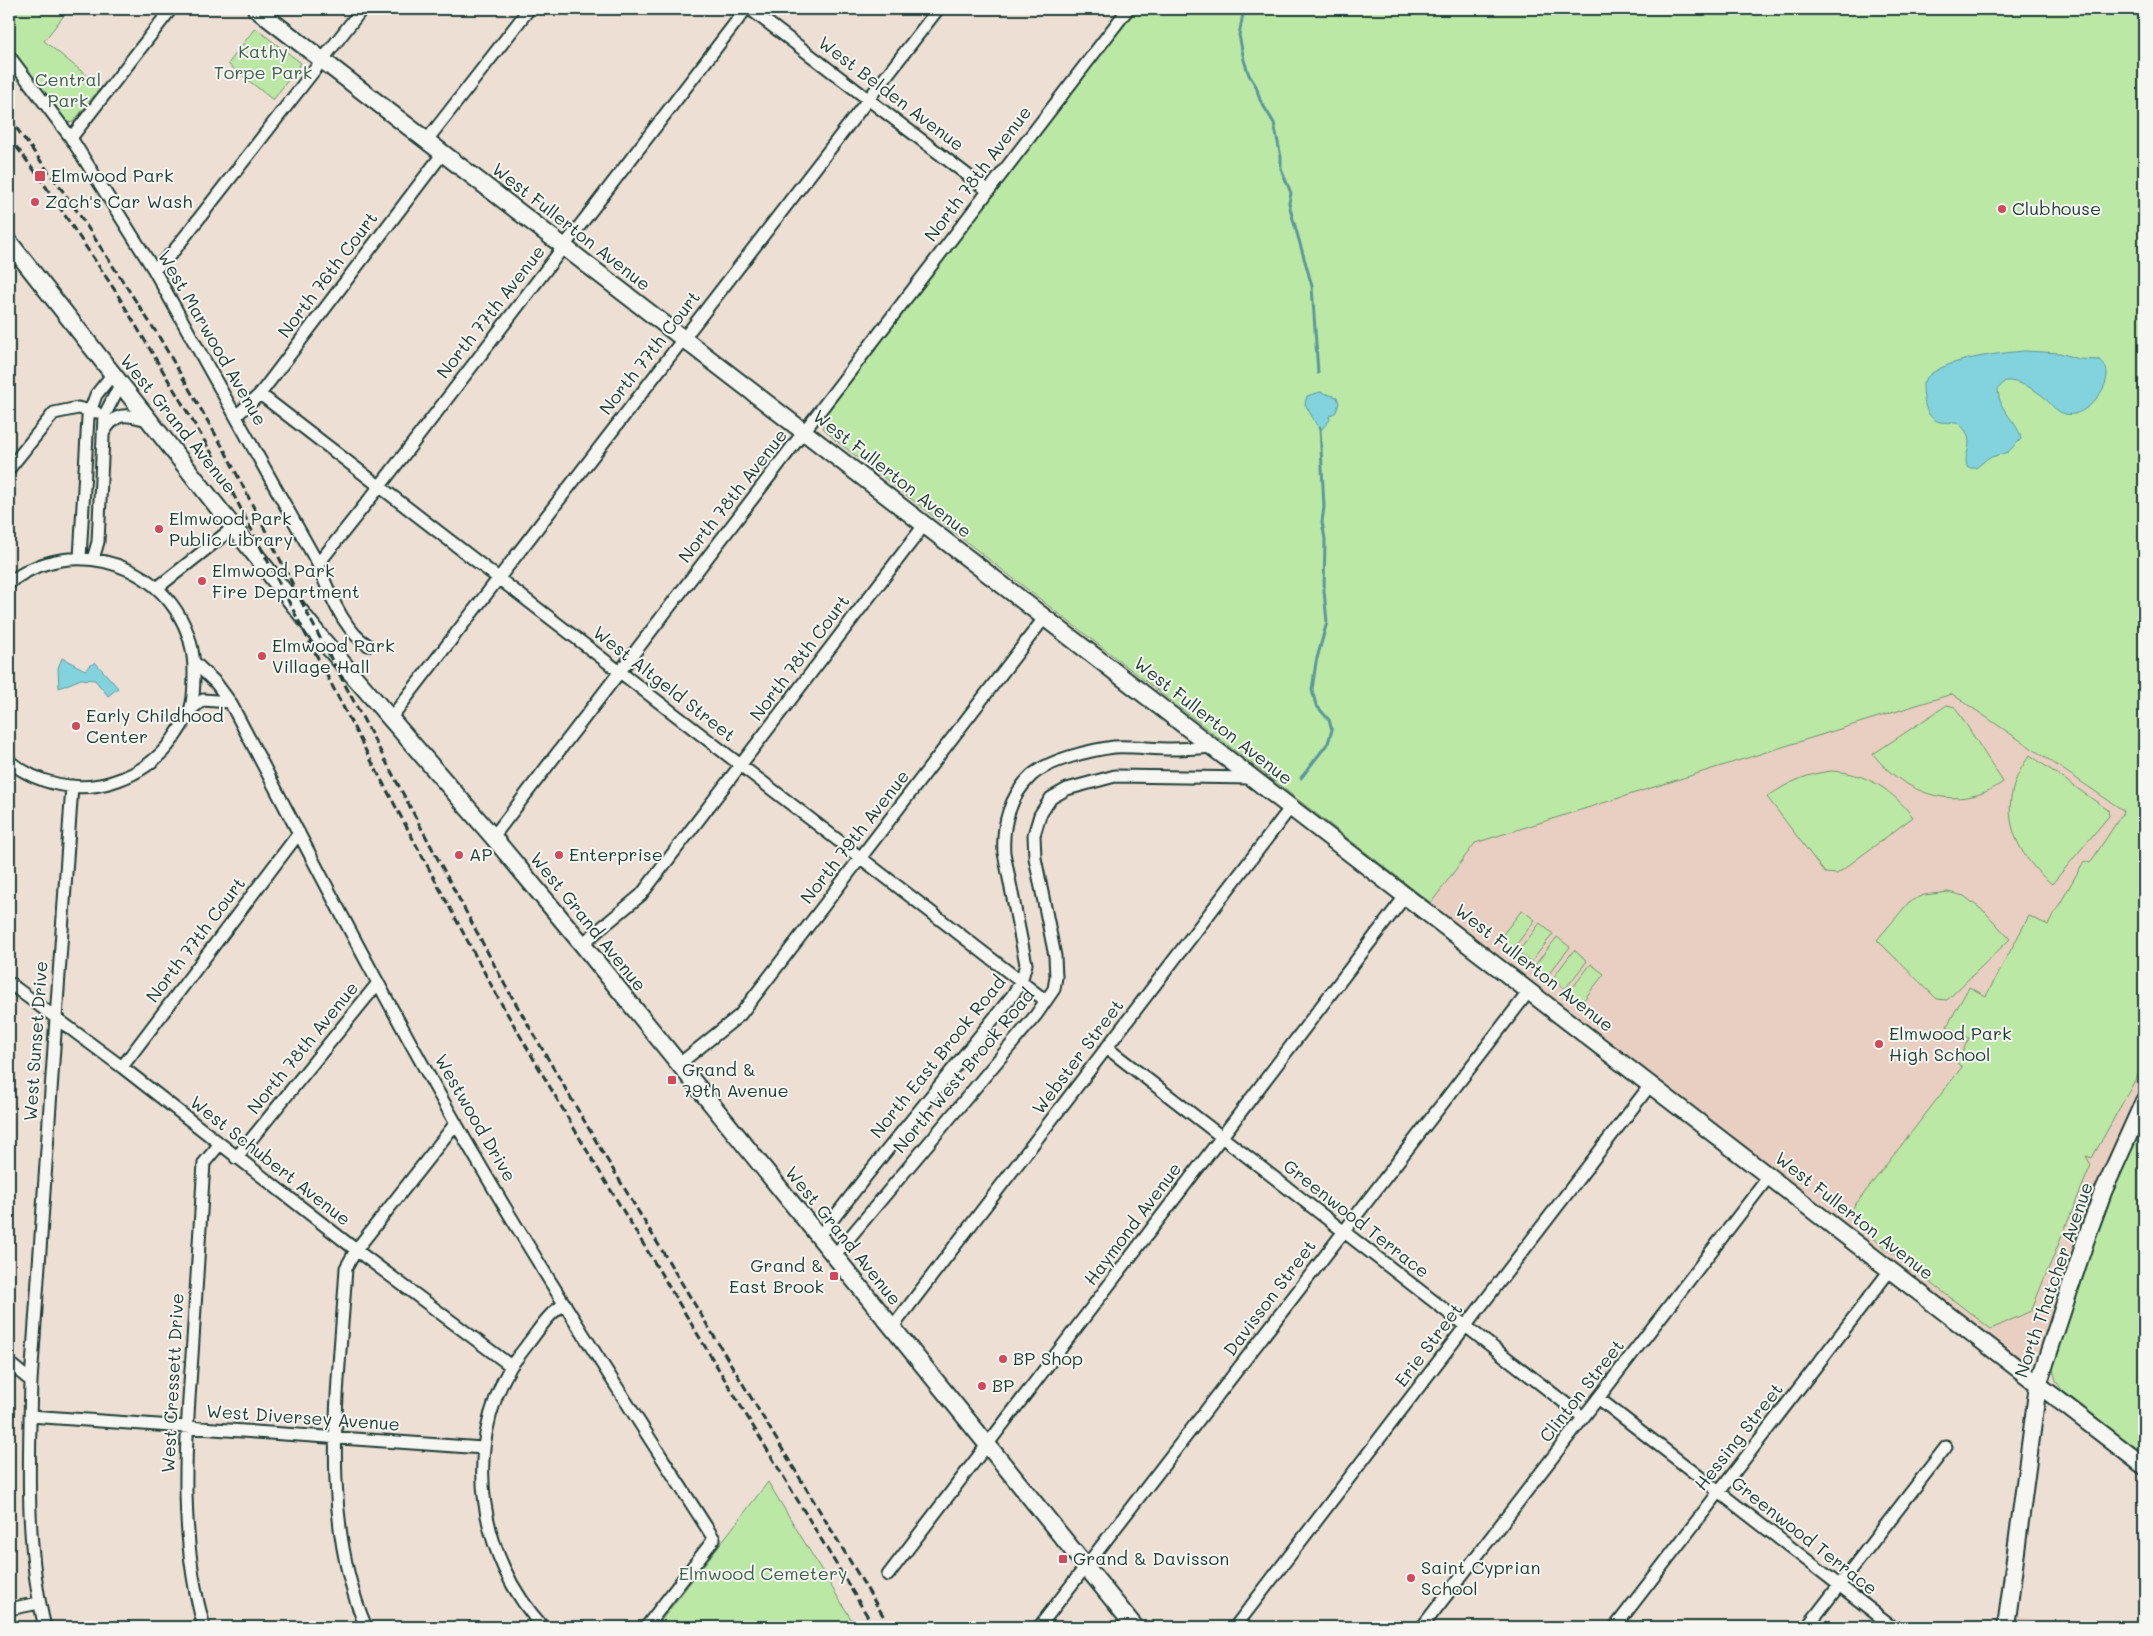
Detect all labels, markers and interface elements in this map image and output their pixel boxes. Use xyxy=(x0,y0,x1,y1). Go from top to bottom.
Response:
street label: West Belden Avenue xyxy=(814,30,969,156)
park label: Kathy Torpe Park xyxy=(214,39,312,84)
park label: Central Park xyxy=(35,67,101,112)
street label: North 78th Avenue xyxy=(918,101,1036,246)
street label: West Fullerton Avenue xyxy=(487,157,656,296)
place label: Elmwood Park xyxy=(51,163,173,187)
marker: Elmwood Park xyxy=(33,169,47,183)
place label: Zach's Car Wash xyxy=(45,189,192,213)
marker: Zach's Car Wash xyxy=(29,196,41,208)
place label: Clubhouse xyxy=(2012,196,2101,220)
marker: Clubhouse xyxy=(1996,203,2008,215)
street label: North 76th Court xyxy=(272,207,382,342)
street label: North 77th Avenue xyxy=(431,240,550,383)
street label: West Marwood Avenue xyxy=(153,245,273,430)
street label: North 77th Court xyxy=(593,285,705,419)
street label: West Grand Avenue xyxy=(115,349,242,498)
street label: West Fullerton Avenue xyxy=(808,404,977,543)
street label: North 78th Avenue xyxy=(672,423,792,567)
place label: Elmwood Park Public Library xyxy=(169,506,293,551)
marker: Elmwood Park Public Library xyxy=(153,523,165,535)
place label: Elmwood Park Fire Department xyxy=(212,558,360,603)
marker: Elmwood Park Fire Department xyxy=(196,575,208,587)
street label: North 78th Court xyxy=(744,590,854,725)
street label: West Altgeld Street xyxy=(588,620,741,746)
place label: Elmwood Park Village Hall xyxy=(272,633,394,678)
marker: Elmwood Park Village Hall xyxy=(256,650,268,662)
street label: West Fullerton Avenue xyxy=(1129,651,1298,790)
place label: Early Childhood Center xyxy=(86,703,224,748)
marker: Early Childhood Center xyxy=(70,720,82,732)
street label: North 79th Avenue xyxy=(794,765,914,908)
place label: AP xyxy=(469,842,492,866)
place label: Enterprise xyxy=(569,842,663,866)
street label: West Grand Avenue xyxy=(525,847,652,996)
marker: AP xyxy=(453,849,465,861)
marker: Enterprise xyxy=(553,849,565,861)
street label: North 77th Court xyxy=(140,872,250,1007)
street label: West Fullerton Avenue xyxy=(1450,898,1619,1037)
street label: West Sunset Drive xyxy=(17,960,53,1122)
street label: North East Brook Road xyxy=(864,970,1010,1143)
street label: North 78th Avenue xyxy=(241,976,363,1119)
street label: North West Brook Road xyxy=(887,983,1039,1158)
street label: Webster Street xyxy=(1026,994,1128,1119)
place label: Elmwood Park High School xyxy=(1889,1021,2011,1066)
marker: Elmwood Park High School xyxy=(1873,1038,1885,1050)
street label: Westwood Drive xyxy=(430,1049,522,1186)
place label: Grand & 79th Avenue xyxy=(682,1057,789,1102)
marker: Grand & 79th Avenue xyxy=(666,1074,678,1086)
street label: West Schubert Avenue xyxy=(185,1090,356,1231)
street label: West Fullerton Avenue xyxy=(1770,1146,1939,1285)
street label: Greenwood Terrace xyxy=(1279,1154,1435,1283)
street label: Haymond Avenue xyxy=(1078,1157,1186,1290)
street label: West Grand Avenue xyxy=(780,1161,907,1310)
street label: North Thatcher Avenue xyxy=(2008,1179,2098,1381)
street label: Davisson Street xyxy=(1218,1234,1321,1360)
place label: Grand & East Brook xyxy=(729,1253,824,1298)
marker: Grand & East Brook xyxy=(828,1270,840,1282)
street label: West Cressett Drive xyxy=(155,1292,189,1474)
street label: Erie Street xyxy=(1389,1298,1468,1391)
street label: Clinton Street xyxy=(1533,1334,1629,1447)
place label: BP Shop xyxy=(1013,1346,1083,1370)
marker: BP Shop xyxy=(997,1353,1009,1365)
place label: BP xyxy=(992,1373,1014,1397)
street label: Hessing Street xyxy=(1689,1378,1788,1495)
marker: BP xyxy=(976,1380,988,1392)
street label: West Diversey Avenue xyxy=(205,1398,401,1436)
street label: Greenwood Terrace xyxy=(1727,1471,1883,1600)
place label: Grand & Davisson xyxy=(1073,1546,1229,1570)
marker: Grand & Davisson xyxy=(1057,1553,1069,1565)
place label: Saint Cyprian School xyxy=(1421,1555,1541,1600)
park label: Elmwood Cemetery xyxy=(679,1561,847,1585)
marker: Saint Cyprian School xyxy=(1405,1572,1417,1584)

